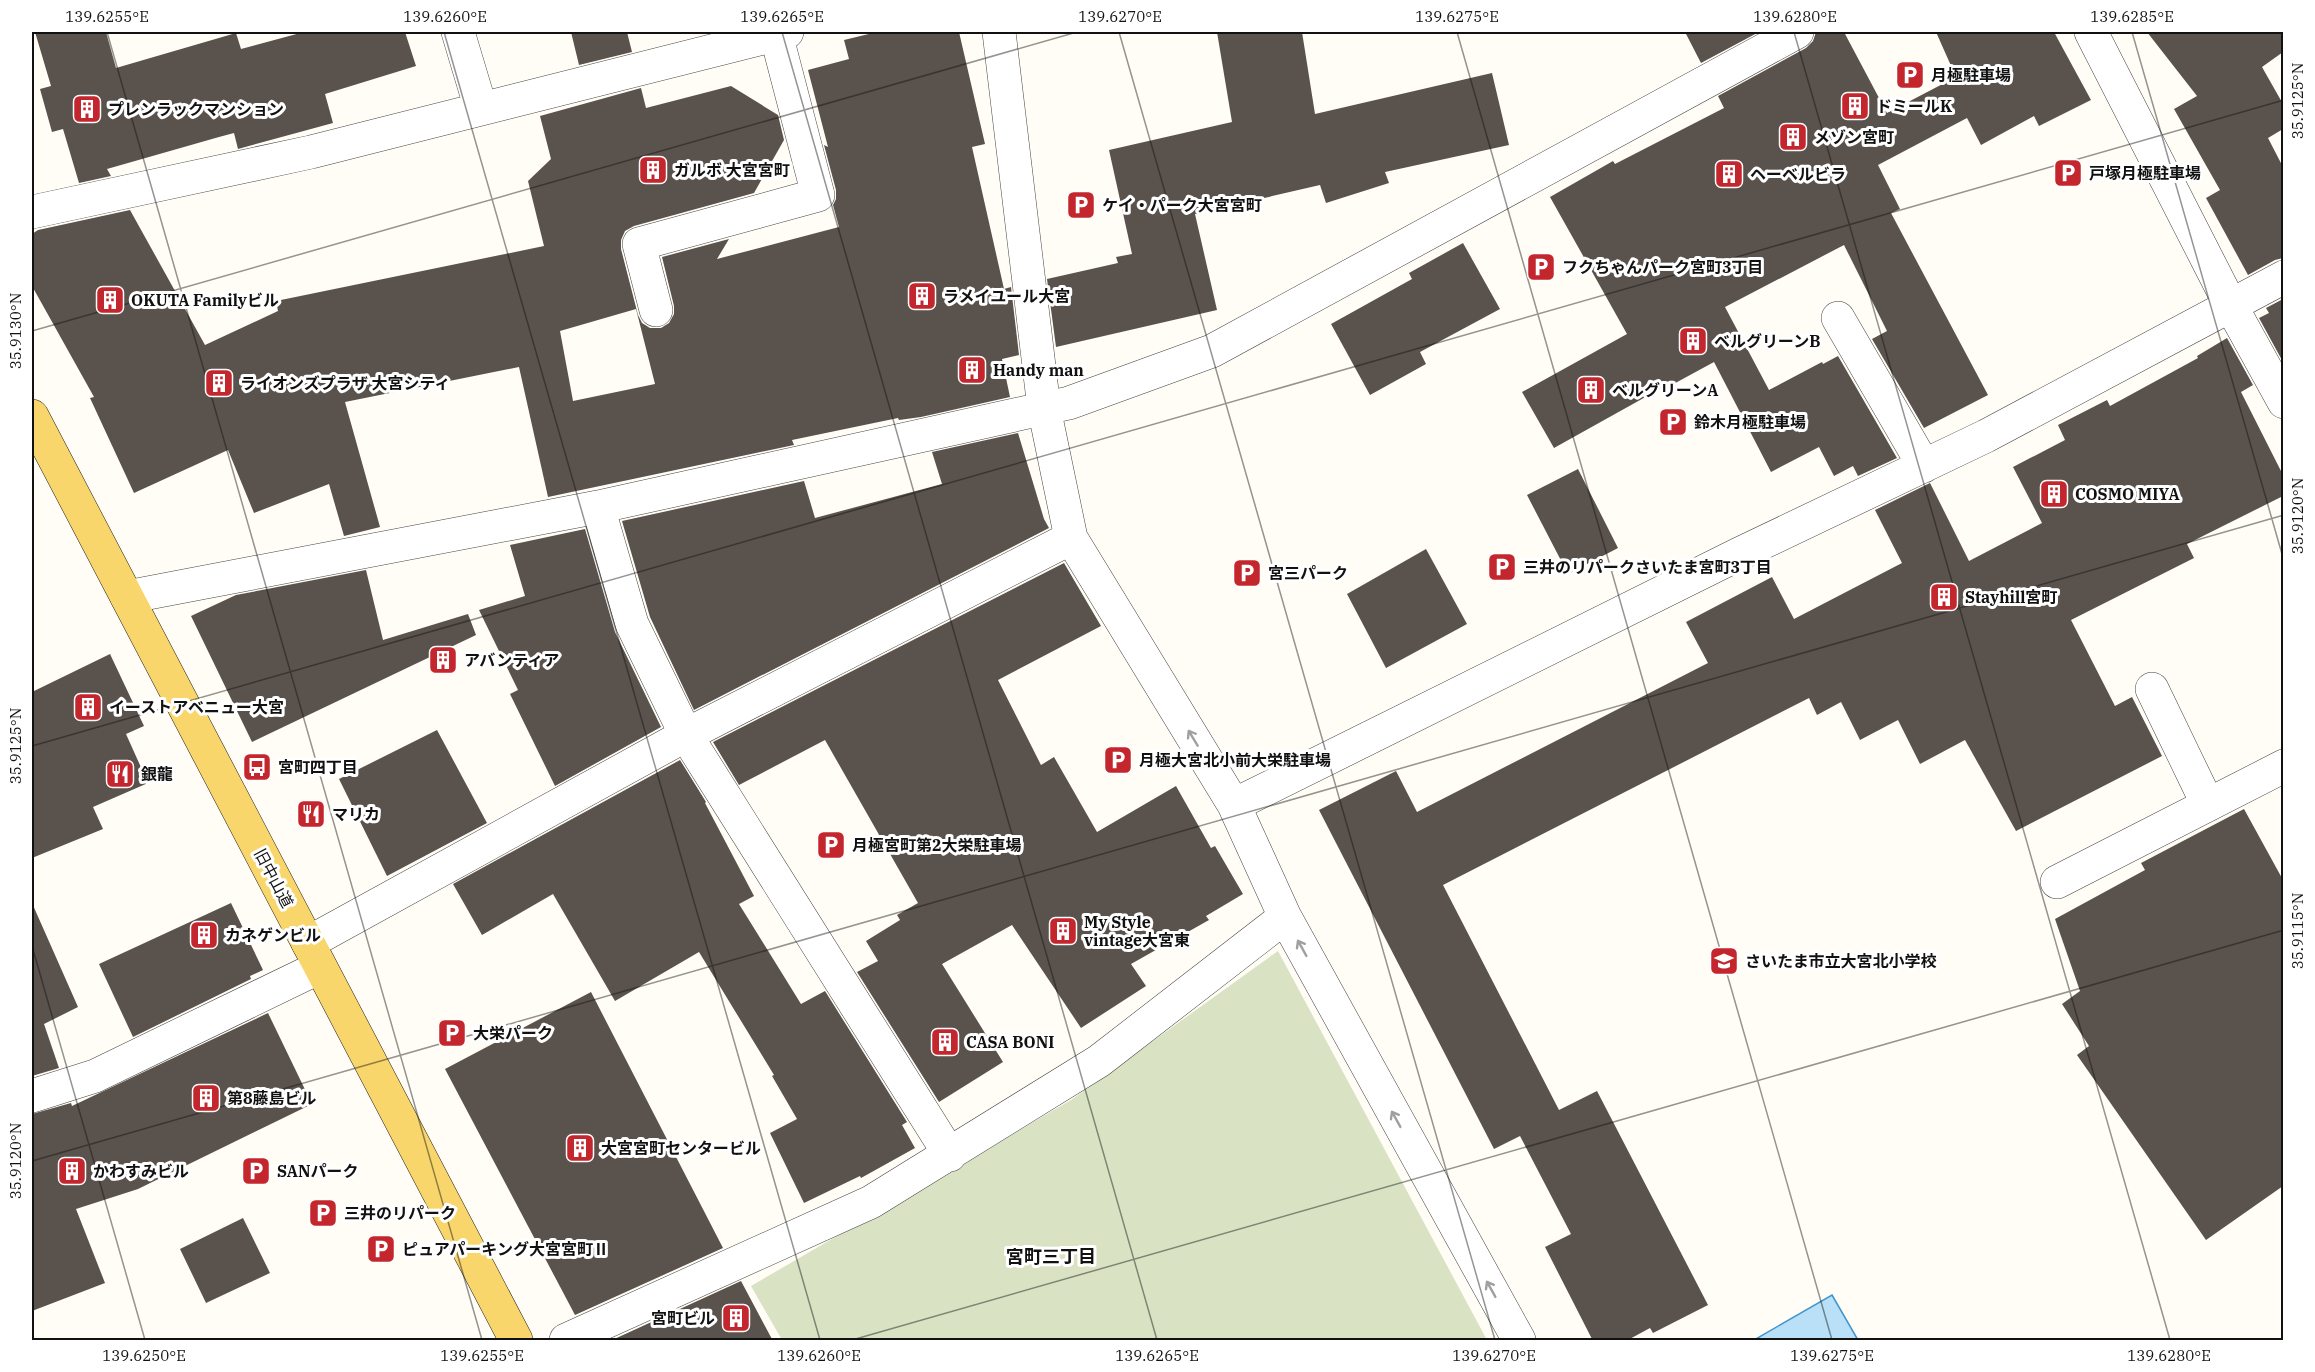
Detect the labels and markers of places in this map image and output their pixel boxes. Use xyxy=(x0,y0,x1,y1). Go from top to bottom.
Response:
parking icon: 月極駐車場 xyxy=(1894,59,1926,91)
place label: 月極駐車場 xyxy=(1931,65,2011,85)
building icon: ドミールK xyxy=(1839,90,1871,122)
building icon: プレンラックマンション xyxy=(71,93,103,125)
place label: ドミールK xyxy=(1876,96,1953,116)
place label: プレンラックマンション xyxy=(108,99,284,119)
building icon: メゾン宮町 xyxy=(1777,121,1809,153)
place label: メゾン宮町 xyxy=(1814,127,1894,147)
building icon: ガルボ 大宮宮町 xyxy=(637,154,669,186)
parking icon: 戸塚月極駐車場 xyxy=(2052,157,2084,189)
building icon: ヘーベルビラ xyxy=(1713,158,1745,190)
place label: ガルボ 大宮宮町 xyxy=(674,160,790,180)
place label: 戸塚月極駐車場 xyxy=(2089,163,2201,183)
place label: ヘーベルビラ xyxy=(1750,164,1846,184)
parking icon: ケイ・パーク大宮宮町 xyxy=(1065,189,1097,221)
place label: ケイ・パーク大宮宮町 xyxy=(1102,195,1262,215)
parking icon: フクちゃんパーク宮町3丁目 xyxy=(1525,251,1557,283)
place label: フクちゃんパーク宮町3丁目 xyxy=(1562,257,1764,277)
building icon: ラメイユール大宮 xyxy=(906,280,938,312)
building icon: OKUTA Familyビル xyxy=(94,284,126,316)
place label: ラメイユール大宮 xyxy=(943,286,1070,306)
place label: OKUTA Familyビル xyxy=(131,290,279,310)
building icon: ベルグリーンB xyxy=(1677,325,1709,357)
place label: ベルグリーンB xyxy=(1714,331,1820,351)
building icon: Handy man xyxy=(956,354,988,386)
place label: Handy man xyxy=(993,360,1084,380)
building icon: ライオンズプラザ 大宮シティ xyxy=(203,367,235,399)
place label: ライオンズプラザ 大宮シティ xyxy=(240,373,450,393)
building icon: ベルグリーンA xyxy=(1575,374,1607,406)
place label: ベルグリーンA xyxy=(1612,380,1718,400)
parking icon: 鈴木月極駐車場 xyxy=(1657,406,1689,438)
place label: 鈴木月極駐車場 xyxy=(1694,412,1806,432)
building icon: COSMO MIYA xyxy=(2038,478,2070,510)
place label: COSMO MIYA xyxy=(2075,484,2180,504)
parking icon: 三井のリパークさいたま宮町3丁目 xyxy=(1486,551,1518,583)
parking icon: 宮三パーク xyxy=(1231,557,1263,589)
place label: 三井のリパークさいたま宮町3丁目 xyxy=(1523,557,1772,577)
place label: 宮三パーク xyxy=(1268,563,1348,583)
building icon: Stayhill宮町 xyxy=(1928,581,1960,613)
place label: Stayhill宮町 xyxy=(1965,587,2057,607)
building icon: アバンティア xyxy=(427,644,459,676)
place label: アバンティア xyxy=(464,650,559,670)
building icon: イーストアベニュー大宮 xyxy=(72,691,104,723)
place label: イーストアベニュー大宮 xyxy=(109,697,284,717)
parking icon: 月極大宮北小前大栄駐車場 xyxy=(1102,744,1134,776)
place label: 月極大宮北小前大栄駐車場 xyxy=(1139,750,1331,770)
bus stop icon: 宮町四丁目 xyxy=(241,751,273,783)
place label: 宮町四丁目 xyxy=(278,757,358,777)
restaurant icon: 銀龍 xyxy=(104,758,136,790)
place label: 銀龍 xyxy=(141,764,173,784)
restaurant icon: マリカ xyxy=(295,798,327,830)
place label: マリカ xyxy=(332,804,380,824)
parking icon: 月極宮町第2大栄駐車場 xyxy=(815,829,847,861)
place label: 月極宮町第2大栄駐車場 xyxy=(852,835,1022,855)
place label: My Style vintage大宮東 xyxy=(1084,912,1190,950)
building icon: My Style vintage大宮東 xyxy=(1047,915,1079,947)
building icon: カネゲンビル xyxy=(188,919,220,951)
place label: カネゲンビル xyxy=(225,925,321,945)
school or university icon: さいたま市立大宮北小学校 xyxy=(1708,945,1740,977)
place label: さいたま市立大宮北小学校 xyxy=(1745,951,1937,971)
parking icon: 大栄パーク xyxy=(436,1017,468,1049)
place label: 大栄パーク xyxy=(473,1023,553,1043)
building icon: CASA BONI xyxy=(929,1026,961,1058)
place label: CASA BONI xyxy=(966,1032,1054,1052)
building icon: 第8藤島ビル xyxy=(190,1082,222,1114)
place label: 第8藤島ビル xyxy=(227,1088,317,1108)
building icon: 大宮宮町センタービル xyxy=(564,1132,596,1164)
place label: 大宮宮町センタービル xyxy=(601,1138,761,1158)
building icon: かわすみビル xyxy=(56,1155,88,1187)
parking icon: SANパーク xyxy=(240,1155,272,1187)
place label: かわすみビル xyxy=(93,1161,189,1181)
place label: SANパーク xyxy=(277,1161,359,1181)
parking icon: 三井のリパーク xyxy=(307,1197,339,1229)
place label: 三井のリパーク xyxy=(344,1203,456,1223)
parking icon: ピュアパーキング大宮宮町Ⅱ xyxy=(365,1233,397,1265)
place label: ピュアパーキング大宮宮町Ⅱ xyxy=(402,1239,609,1259)
building icon: 宮町ビル xyxy=(720,1302,752,1334)
place label: 宮町ビル xyxy=(651,1308,715,1328)

